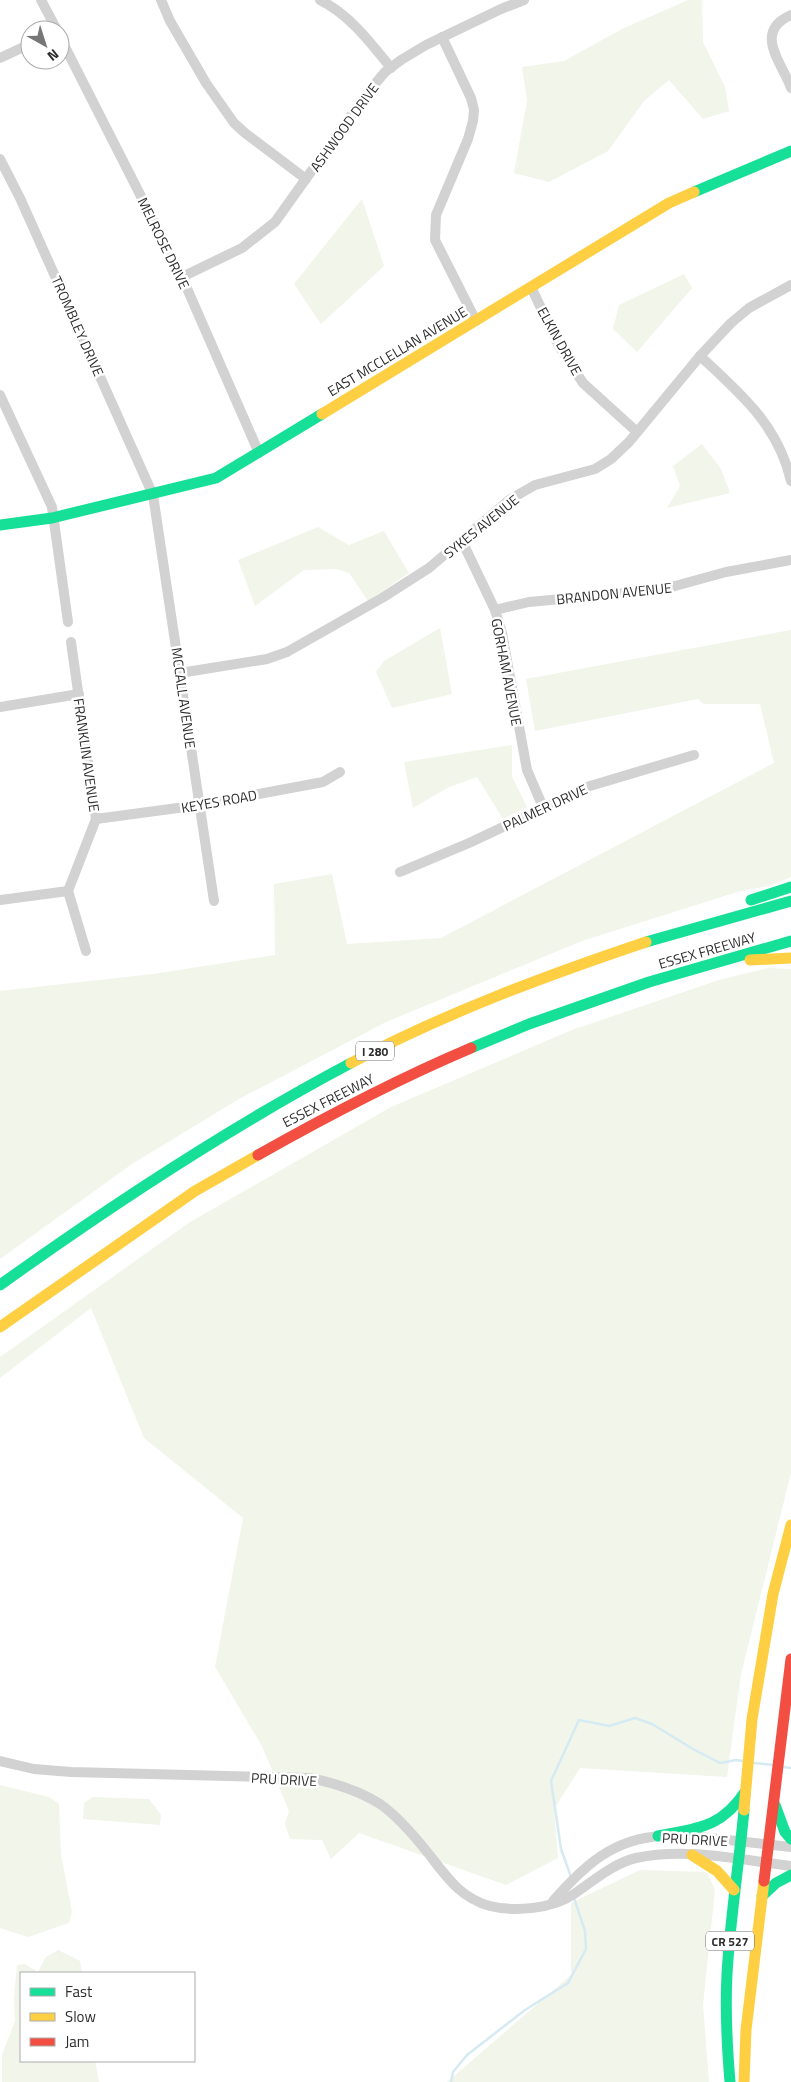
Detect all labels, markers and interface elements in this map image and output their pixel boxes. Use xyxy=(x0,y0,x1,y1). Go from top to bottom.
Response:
north arrow xyxy=(20,20,70,70)
text: N xyxy=(43,44,64,67)
street label: ASHWOOD DRIVE xyxy=(305,78,384,176)
street label: MELROSE DRIVE xyxy=(133,194,195,293)
street label: TROMBLEY DRIVE xyxy=(47,273,110,380)
street label: EAST MCCLELLAN AVENUE xyxy=(323,301,471,401)
street label: ELKIN DRIVE xyxy=(533,303,588,379)
street label: SYKES AVENUE xyxy=(439,489,523,563)
street label: BRANDON AVENUE xyxy=(555,576,673,609)
street label: GORHAM AVENUE xyxy=(486,616,528,728)
street label: MCCALL AVENUE xyxy=(167,646,202,750)
street label: FRANKLIN AVENUE xyxy=(69,697,105,813)
street label: PALMER DRIVE xyxy=(499,778,591,836)
street label: KEYES ROAD xyxy=(179,784,259,818)
street label: ESSEX FREEWAY xyxy=(656,926,759,974)
road number: I 280 xyxy=(356,1042,394,1060)
street label: ESSEX FREEWAY xyxy=(279,1068,378,1132)
street label: PRU DRIVE xyxy=(250,1767,318,1791)
street label: PRU DRIVE xyxy=(661,1827,729,1851)
road number: CR 527 xyxy=(706,1932,754,1950)
legend xyxy=(20,1972,195,2062)
text: Fast xyxy=(65,1980,93,2003)
text: Slow xyxy=(65,2005,96,2028)
text: Jam xyxy=(65,2030,89,2053)

